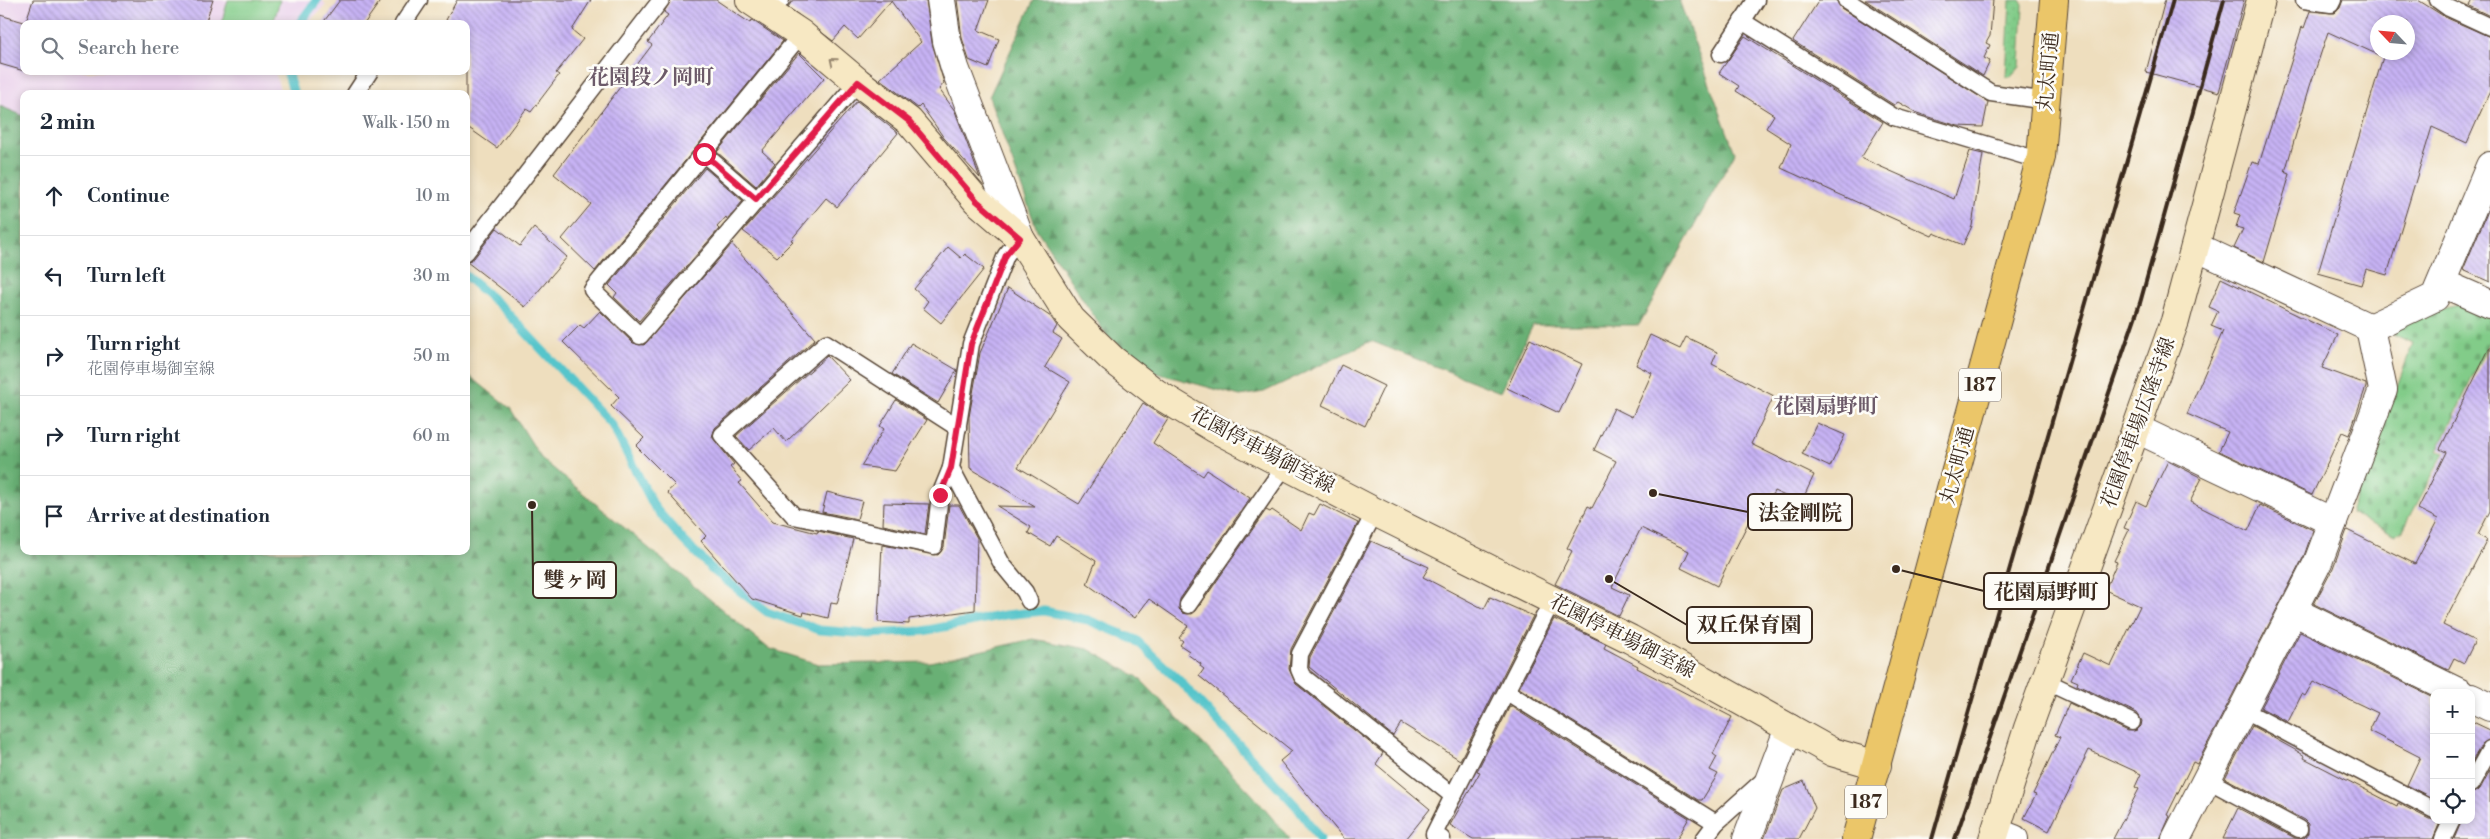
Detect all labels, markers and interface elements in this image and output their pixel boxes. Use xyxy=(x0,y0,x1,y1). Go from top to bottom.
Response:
north arrow xyxy=(2370,15,2415,60)
search box xyxy=(20,20,470,75)
street label: 丸太町通 xyxy=(2033,31,2065,113)
icon: search xyxy=(38,34,66,62)
text: Search here xyxy=(78,36,179,60)
one-way arrow xyxy=(830,58,839,67)
district label: 花園段ノ岡町 xyxy=(588,65,714,91)
text: 2 min xyxy=(40,110,95,136)
text: Walk · 150 m xyxy=(362,113,450,133)
route start xyxy=(693,143,716,166)
icon: ahead xyxy=(40,182,68,210)
text: Continue xyxy=(87,184,170,208)
text: 10 m xyxy=(416,186,450,206)
icon: left xyxy=(40,262,68,290)
text: Turn left xyxy=(87,264,166,288)
text: 30 m xyxy=(413,266,450,286)
text: Turn right xyxy=(87,332,180,356)
street label: 花園停車場広隆寺線 xyxy=(2096,334,2182,512)
icon: right xyxy=(40,342,68,370)
text: 50 m xyxy=(413,346,450,366)
text: 花園停車場御室線 xyxy=(87,359,215,379)
road number: 187 xyxy=(1959,368,2001,402)
district label: 花園扇野町 xyxy=(1774,394,1879,420)
street label: 花園停車場御室線 xyxy=(1185,402,1339,500)
icon: right xyxy=(40,422,68,450)
text: Turn right xyxy=(87,424,180,448)
street label: 丸太町通 xyxy=(1936,424,1980,508)
text: 60 m xyxy=(412,426,450,446)
route end xyxy=(929,484,952,507)
callout: 法金剛院 xyxy=(1748,494,1852,530)
text: 法金剛院 xyxy=(1758,501,1842,527)
icon: arrive xyxy=(40,502,68,530)
text: Arrive at destination xyxy=(87,504,270,528)
callout: 雙ヶ岡 xyxy=(533,562,616,598)
text: 雙ヶ岡 xyxy=(544,568,607,594)
callout: 花園扇野町 xyxy=(1984,573,2109,609)
text: 花園扇野町 xyxy=(1994,580,2099,606)
street label: 花園停車場御室線 xyxy=(1545,590,1699,684)
callout: 双丘保育園 xyxy=(1687,607,1812,643)
text: 双丘保育園 xyxy=(1697,613,1802,639)
map controls xyxy=(2430,689,2475,824)
button: + xyxy=(2430,689,2475,734)
button: − xyxy=(2430,734,2475,779)
button: locate xyxy=(2430,779,2475,824)
road number: 187 xyxy=(1845,786,1887,819)

